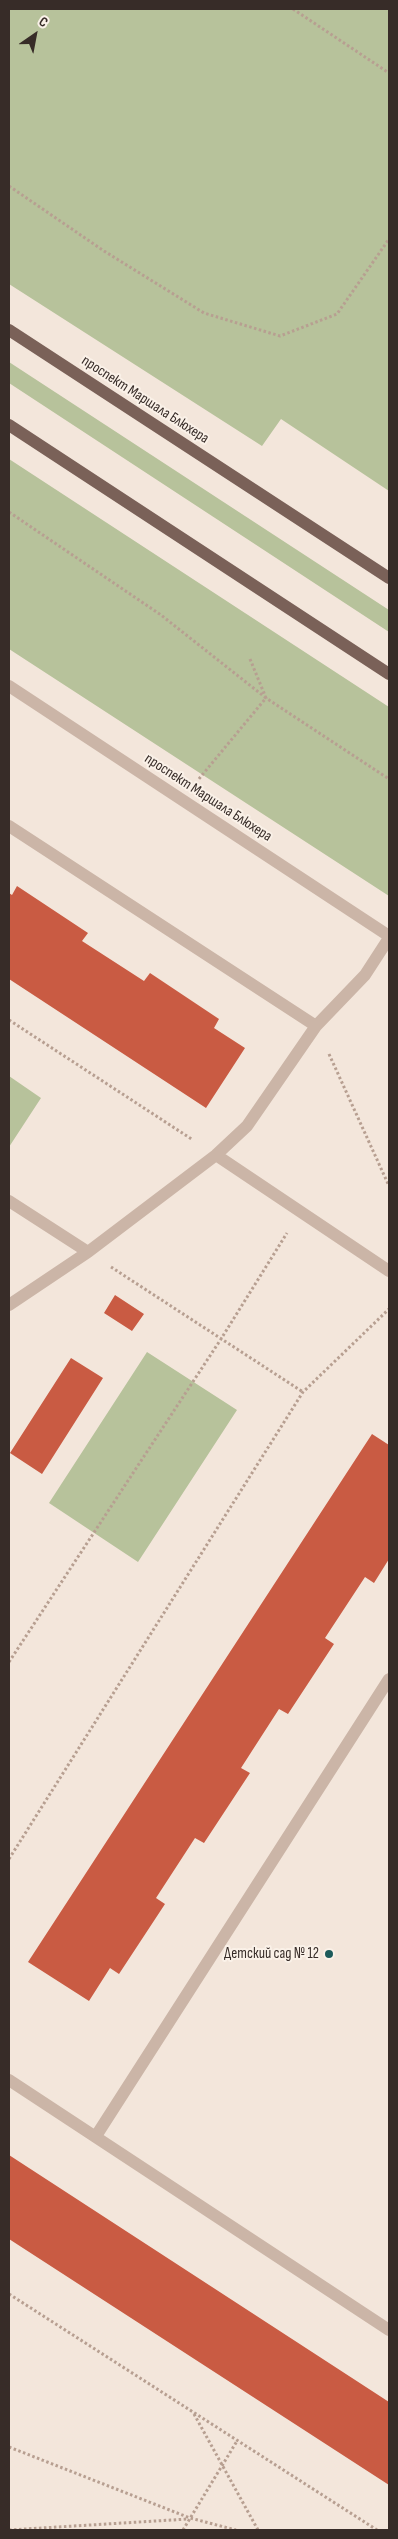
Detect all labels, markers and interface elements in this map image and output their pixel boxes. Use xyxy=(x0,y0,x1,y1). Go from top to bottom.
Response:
north arrow xyxy=(10,10,60,60)
text: С xyxy=(36,13,51,31)
street label: проспект Маршала Блюхера xyxy=(78,352,212,448)
street label: проспект Маршала Блюхера xyxy=(141,750,275,846)
place label: Детский сад № 12 xyxy=(224,1945,319,1963)
marker: Детский сад № 12 xyxy=(323,1948,335,1960)

